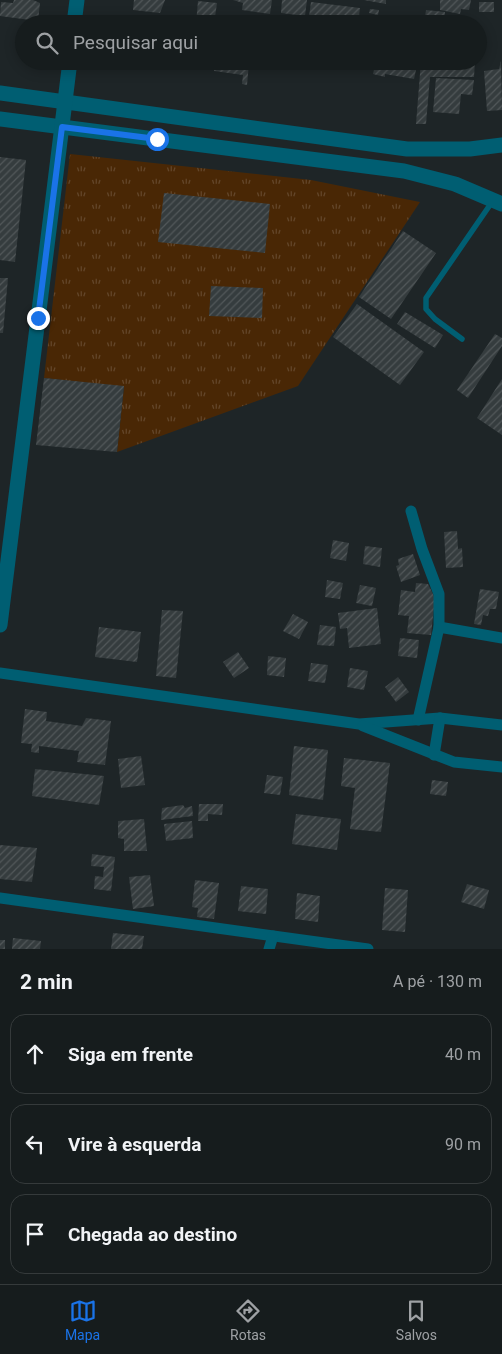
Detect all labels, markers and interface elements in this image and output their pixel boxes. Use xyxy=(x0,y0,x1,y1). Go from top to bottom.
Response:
search box xyxy=(15,15,487,70)
icon: search xyxy=(33,29,61,57)
text: Pesquisar aqui xyxy=(73,31,198,54)
route start xyxy=(146,128,169,151)
route end xyxy=(27,307,50,330)
text: 2 min xyxy=(20,970,73,994)
text: A pé · 130 m xyxy=(393,972,482,991)
icon: ahead xyxy=(21,1040,49,1068)
text: Siga em frente xyxy=(68,1043,193,1066)
text: 40 m xyxy=(445,1045,481,1064)
icon: left xyxy=(21,1130,49,1158)
text: Vire à esquerda xyxy=(68,1133,201,1156)
text: 90 m xyxy=(445,1135,481,1154)
icon: arrive xyxy=(21,1220,49,1248)
text: Chegada ao destino xyxy=(68,1223,237,1246)
tab: Mapa xyxy=(65,1297,100,1343)
tab: Rotas xyxy=(230,1297,266,1343)
tab: Salvos xyxy=(396,1297,437,1343)

